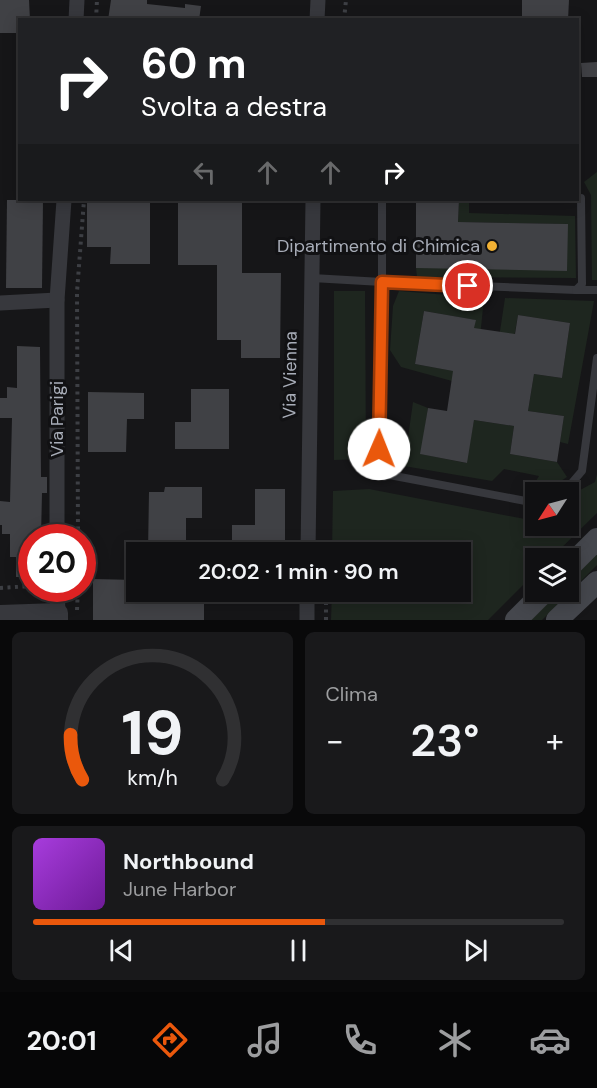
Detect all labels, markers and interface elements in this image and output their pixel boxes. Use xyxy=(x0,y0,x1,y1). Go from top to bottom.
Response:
text: 60 m xyxy=(141,36,247,91)
icon: right xyxy=(42,42,120,120)
text: Svolta a destra xyxy=(141,89,327,124)
icon: left xyxy=(188,156,221,189)
icon: ahead xyxy=(251,156,284,189)
icon: ahead xyxy=(314,156,347,189)
icon: right xyxy=(377,156,410,189)
place label: Dipartimento di Chimica xyxy=(277,234,480,258)
marker: Dipartimento di Chimica xyxy=(485,239,499,253)
pin xyxy=(442,260,493,311)
icon: arrive xyxy=(451,269,484,302)
street label: Via Vienna xyxy=(277,331,303,419)
street label: Via Parigi xyxy=(45,381,69,457)
position arrow xyxy=(347,417,411,481)
north arrow xyxy=(525,482,579,536)
map controls xyxy=(525,482,579,602)
speed limit sign: 20 xyxy=(18,524,96,602)
button: layers xyxy=(525,548,579,602)
text: 20:02 · 1 min · 90 m xyxy=(198,557,399,586)
text: Clima xyxy=(326,681,378,707)
text: 19 xyxy=(121,692,183,773)
text: 23° xyxy=(410,711,479,770)
text: − xyxy=(326,719,344,762)
text: + xyxy=(546,719,564,762)
text: km/h xyxy=(127,764,178,792)
text: Northbound xyxy=(123,847,254,876)
text: June Harbor xyxy=(123,876,236,902)
icon: previous xyxy=(105,934,138,967)
icon: pause xyxy=(282,934,315,967)
icon: next xyxy=(459,934,492,967)
icon: directions xyxy=(149,1019,191,1061)
icon: music xyxy=(244,1019,286,1061)
icon: phone xyxy=(339,1019,381,1061)
icon: climate xyxy=(434,1019,476,1061)
icon: car xyxy=(529,1019,571,1061)
text: 20:01 xyxy=(26,1023,97,1058)

